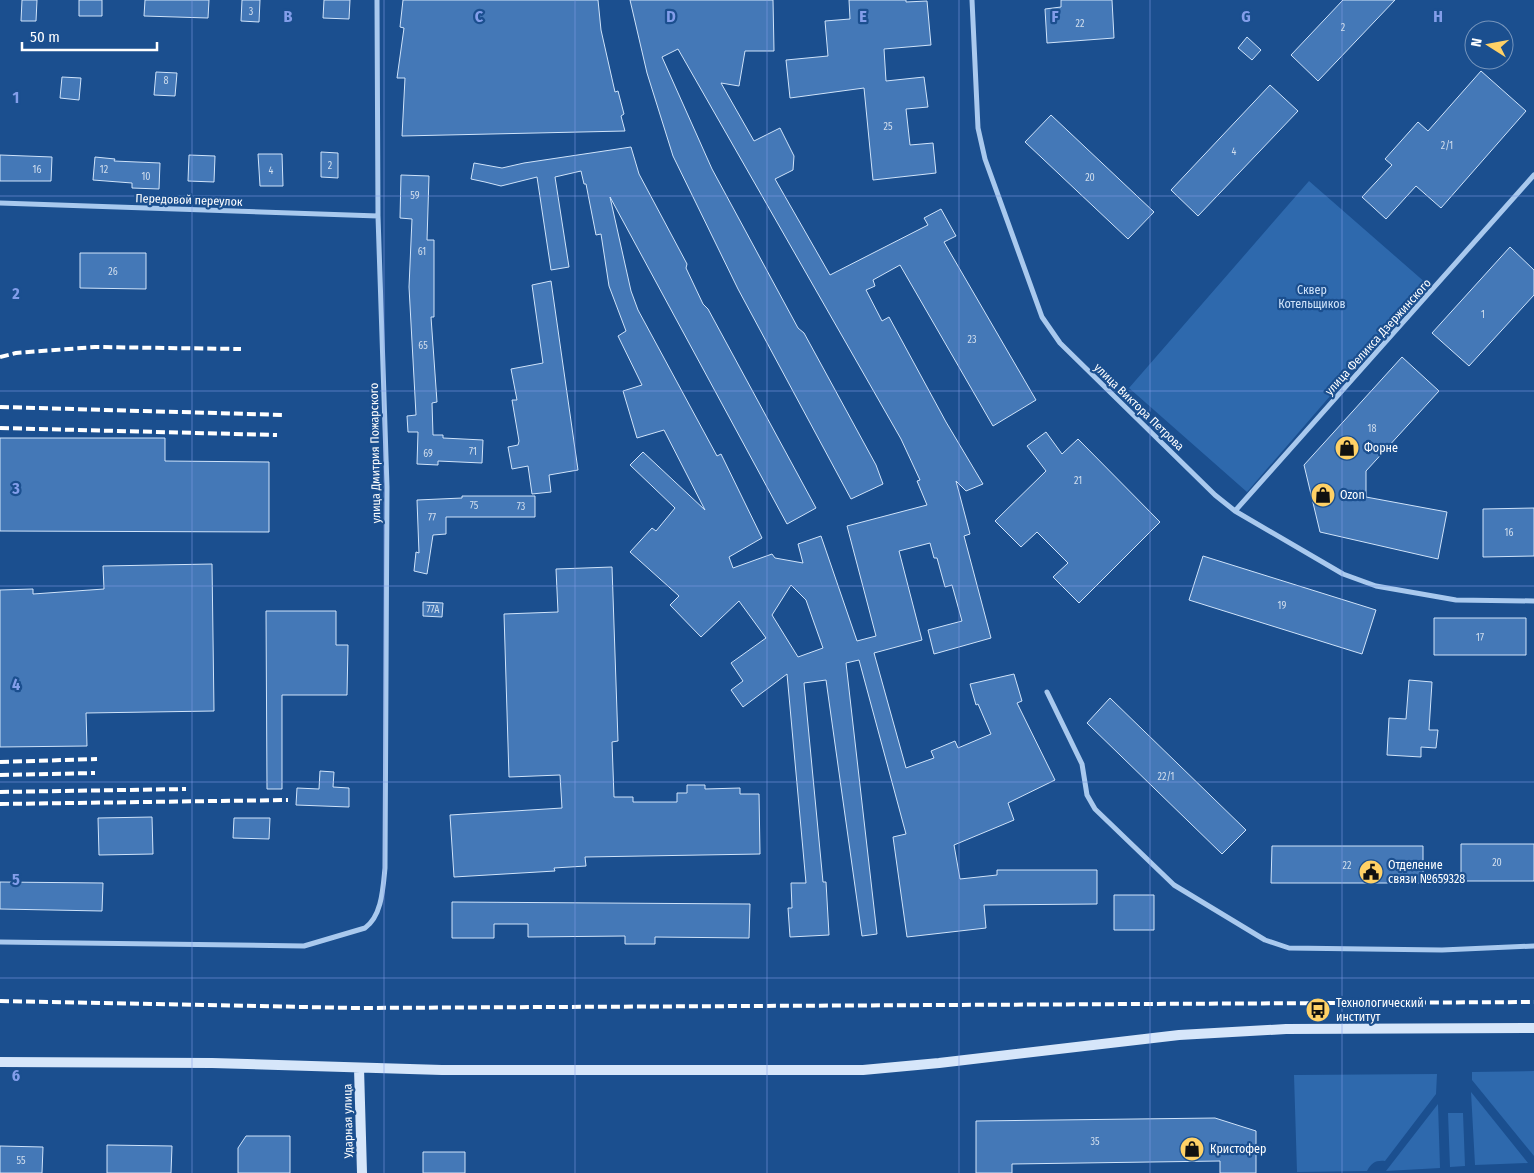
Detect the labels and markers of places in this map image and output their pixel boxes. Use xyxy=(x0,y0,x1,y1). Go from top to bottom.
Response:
shop icon: Форне xyxy=(1334,435,1360,461)
place label: Форне xyxy=(1364,441,1398,455)
shop icon: Ozon xyxy=(1310,482,1336,508)
place label: Ozon xyxy=(1340,488,1365,502)
place label: Отделение связи №659328 xyxy=(1388,858,1465,886)
public building icon: Отделение связи №659328 xyxy=(1358,859,1384,885)
place label: Технологический институт xyxy=(1336,996,1424,1024)
bus stop icon: Технологический институт xyxy=(1305,997,1331,1023)
shop icon: Кристофер xyxy=(1179,1136,1205,1162)
place label: Кристофер xyxy=(1210,1142,1266,1156)

